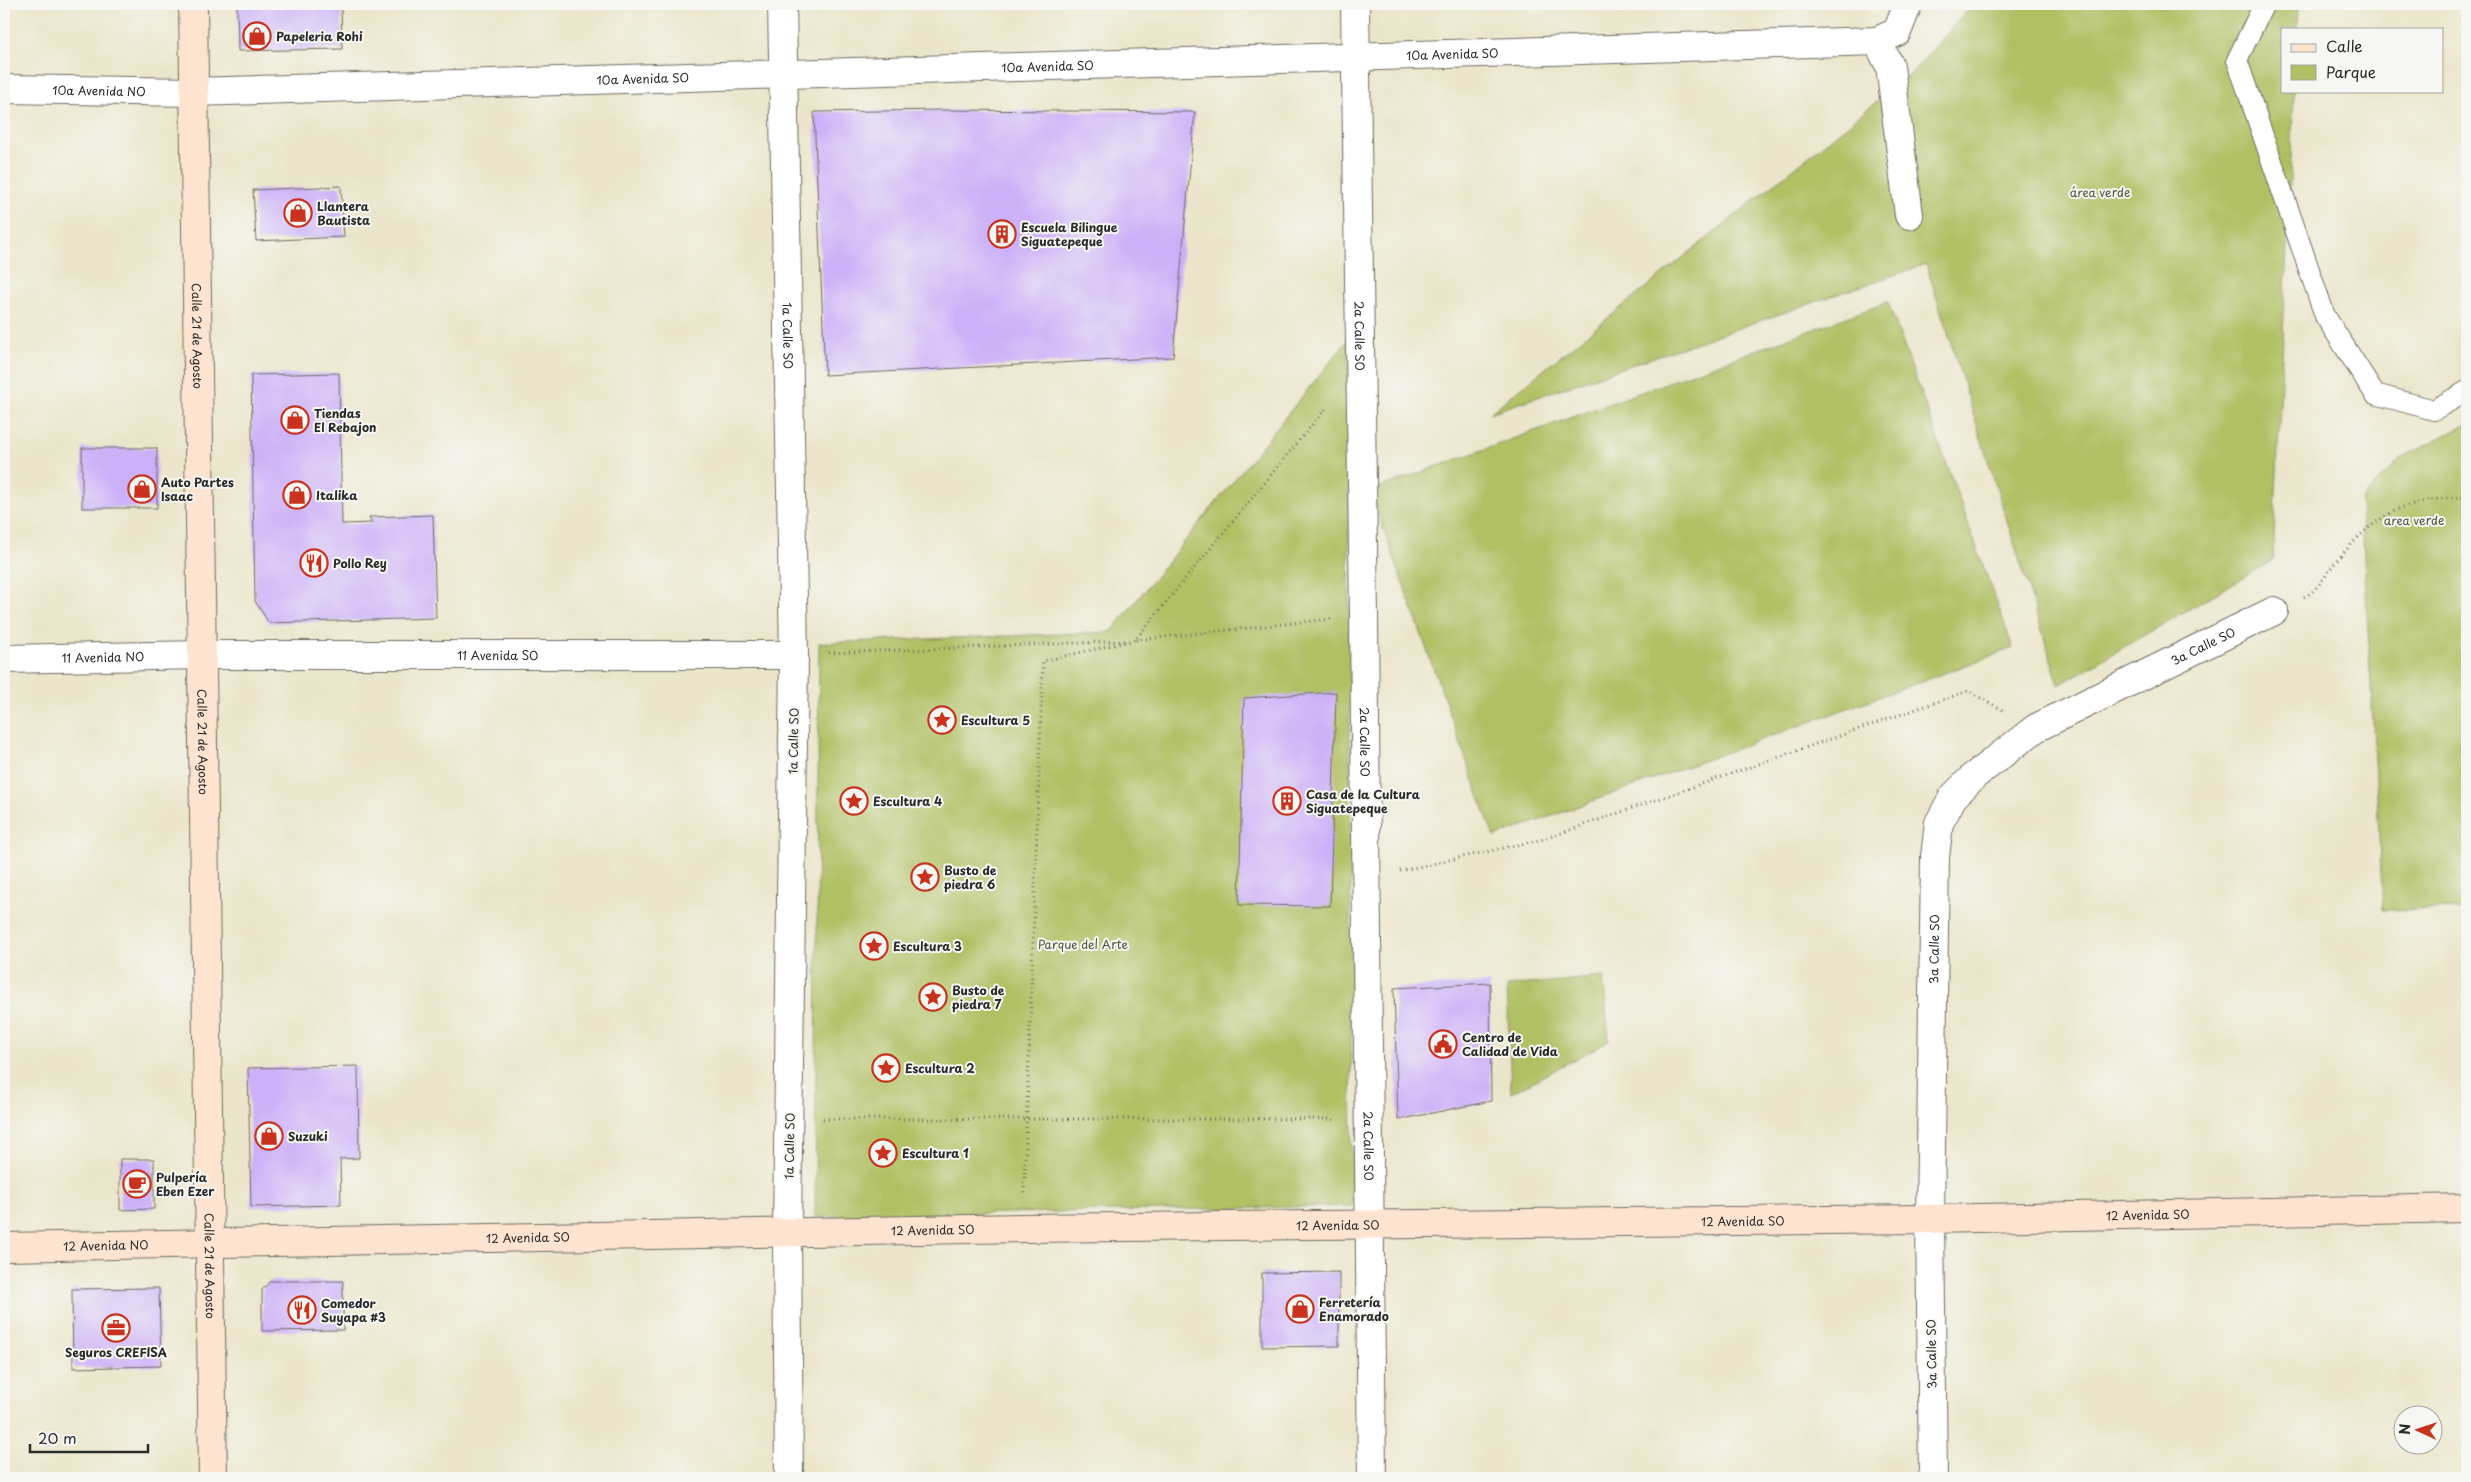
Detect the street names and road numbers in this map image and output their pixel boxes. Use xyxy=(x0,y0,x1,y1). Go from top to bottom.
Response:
street label: 10a Avenida SO xyxy=(1406,43,1499,64)
street label: 10a Avenida SO xyxy=(1001,56,1094,77)
street label: 10a Avenida SO xyxy=(596,68,689,89)
street label: 10a Avenida NO xyxy=(52,81,146,100)
street label: Calle 21 de Agosto xyxy=(188,283,207,389)
street label: 2a Calle SO xyxy=(1350,301,1369,371)
street label: 1a Calle SO xyxy=(779,303,798,369)
street label: 3a Calle SO xyxy=(2168,622,2238,669)
street label: 11 Avenida SO xyxy=(457,646,539,664)
street label: 11 Avenida NO xyxy=(61,647,145,667)
street label: Calle 21 de Agosto xyxy=(193,689,213,795)
street label: 2a Calle SO xyxy=(1356,707,1375,777)
street label: 1a Calle SO xyxy=(783,708,803,774)
street label: 3a Calle SO xyxy=(1924,914,1943,984)
street label: 2a Calle SO xyxy=(1360,1111,1378,1181)
street label: 1a Calle SO xyxy=(779,1113,799,1179)
street label: 12 Avenida SO xyxy=(2106,1205,2190,1224)
street label: 12 Avenida SO xyxy=(1701,1211,1785,1230)
street label: Calle 21 de Agosto xyxy=(200,1213,220,1319)
street label: 12 Avenida SO xyxy=(1296,1215,1380,1234)
street label: 12 Avenida SO xyxy=(891,1220,975,1239)
street label: 12 Avenida SO xyxy=(486,1227,570,1247)
street label: 12 Avenida NO xyxy=(63,1235,149,1255)
street label: 3a Calle SO xyxy=(1921,1319,1941,1389)

